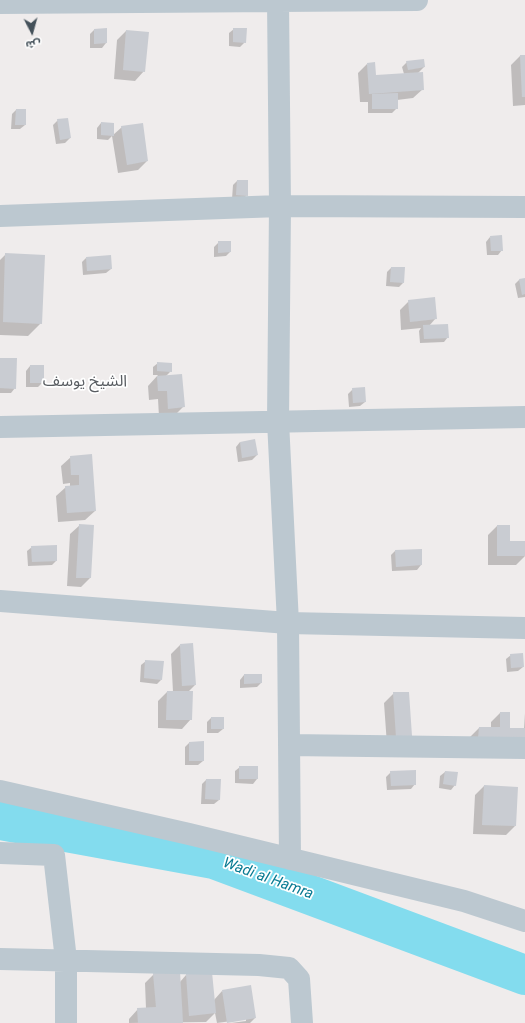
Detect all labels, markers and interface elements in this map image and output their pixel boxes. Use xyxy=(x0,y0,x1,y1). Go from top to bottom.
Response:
north arrow xyxy=(12,12,52,52)
text: ش xyxy=(25,37,41,52)
district label: الشيخ يوسف xyxy=(43,372,127,392)
water label: Wadi al Hamra xyxy=(220,854,316,904)

